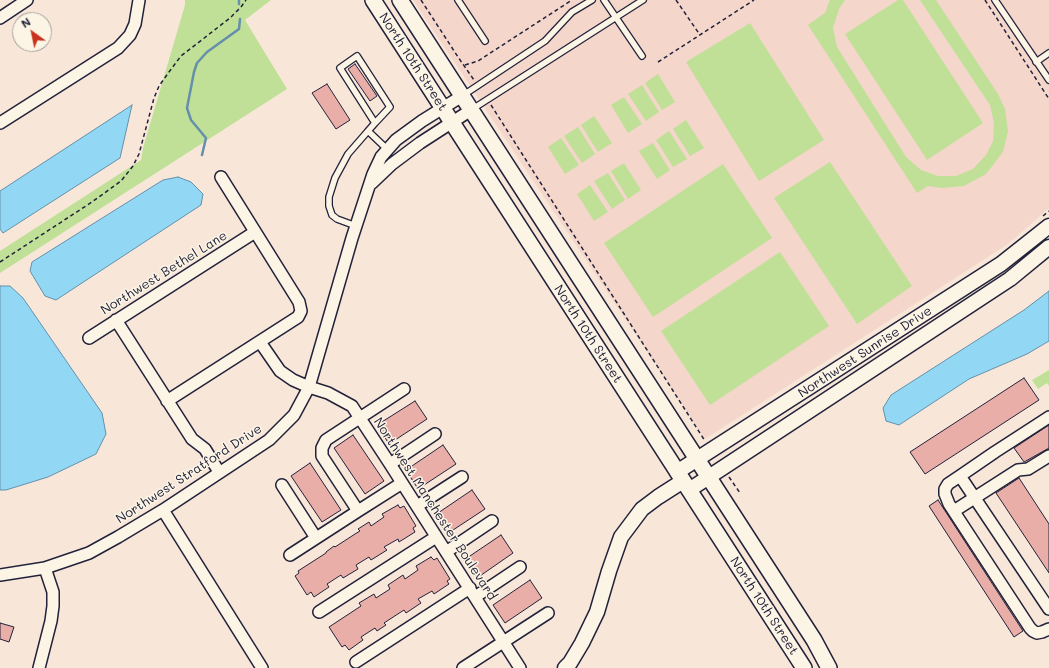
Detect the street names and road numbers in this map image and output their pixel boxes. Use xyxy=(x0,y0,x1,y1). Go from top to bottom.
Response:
street label: North 10th Street xyxy=(376,10,450,114)
street label: Northwest Bethel Lane xyxy=(98,228,230,318)
street label: North 10th Street xyxy=(551,282,625,386)
street label: Northwest Sunrise Drive xyxy=(795,303,935,401)
street label: Northwest Manchester Boulevard xyxy=(370,415,500,603)
street label: Northwest Stratford Drive xyxy=(113,421,265,527)
street label: North 10th Street xyxy=(727,554,801,658)

